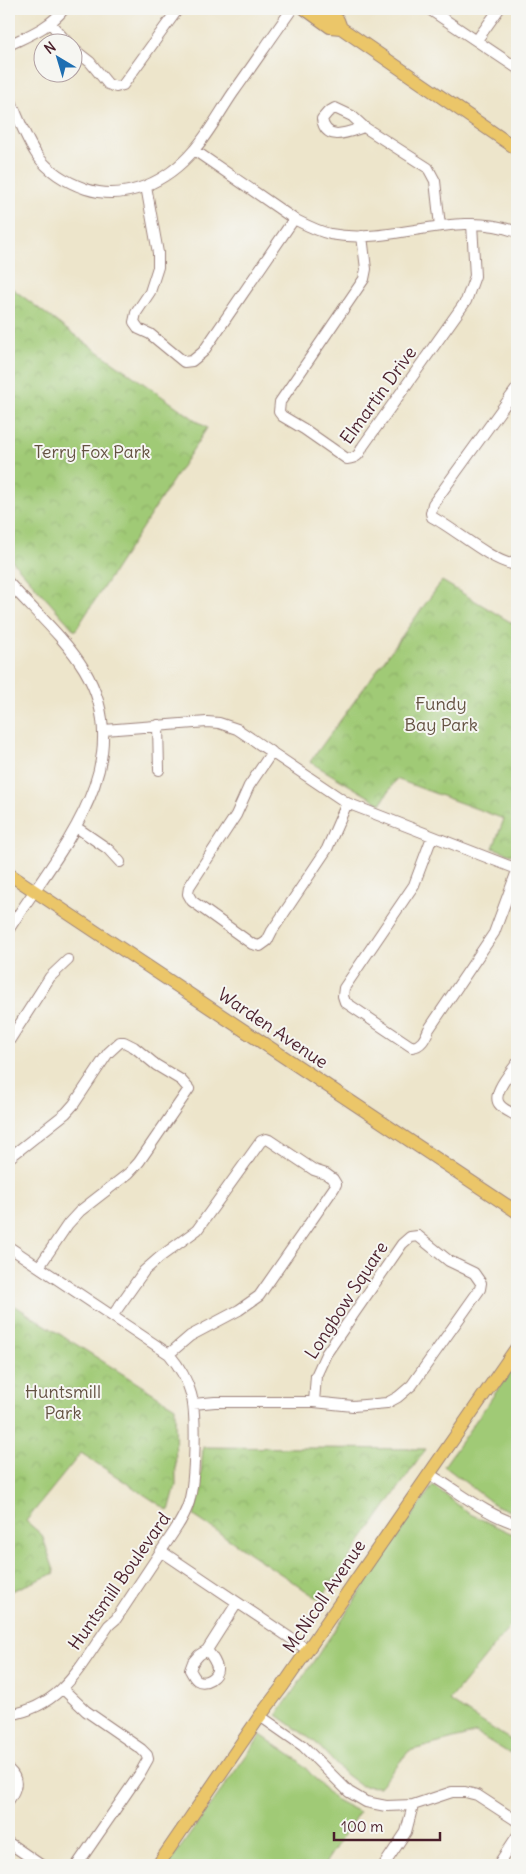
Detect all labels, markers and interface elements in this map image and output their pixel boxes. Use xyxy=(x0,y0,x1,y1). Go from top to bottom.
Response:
north arrow xyxy=(32,32,82,82)
text: N xyxy=(41,38,59,58)
street label: Elmartin Drive xyxy=(335,342,421,448)
park label: Terry Fox Park xyxy=(34,440,150,463)
park label: Fundy Bay Park xyxy=(404,692,478,736)
street label: Warden Avenue xyxy=(213,983,333,1073)
street label: Longbow Square xyxy=(299,1237,393,1363)
park label: Huntsmill Park xyxy=(25,1380,101,1424)
street label: Huntsmill Boulevard xyxy=(63,1507,175,1654)
street label: McNicoll Avenue xyxy=(278,1535,370,1657)
scale bar xyxy=(334,1809,440,1841)
text: 100 m xyxy=(341,1817,383,1836)

